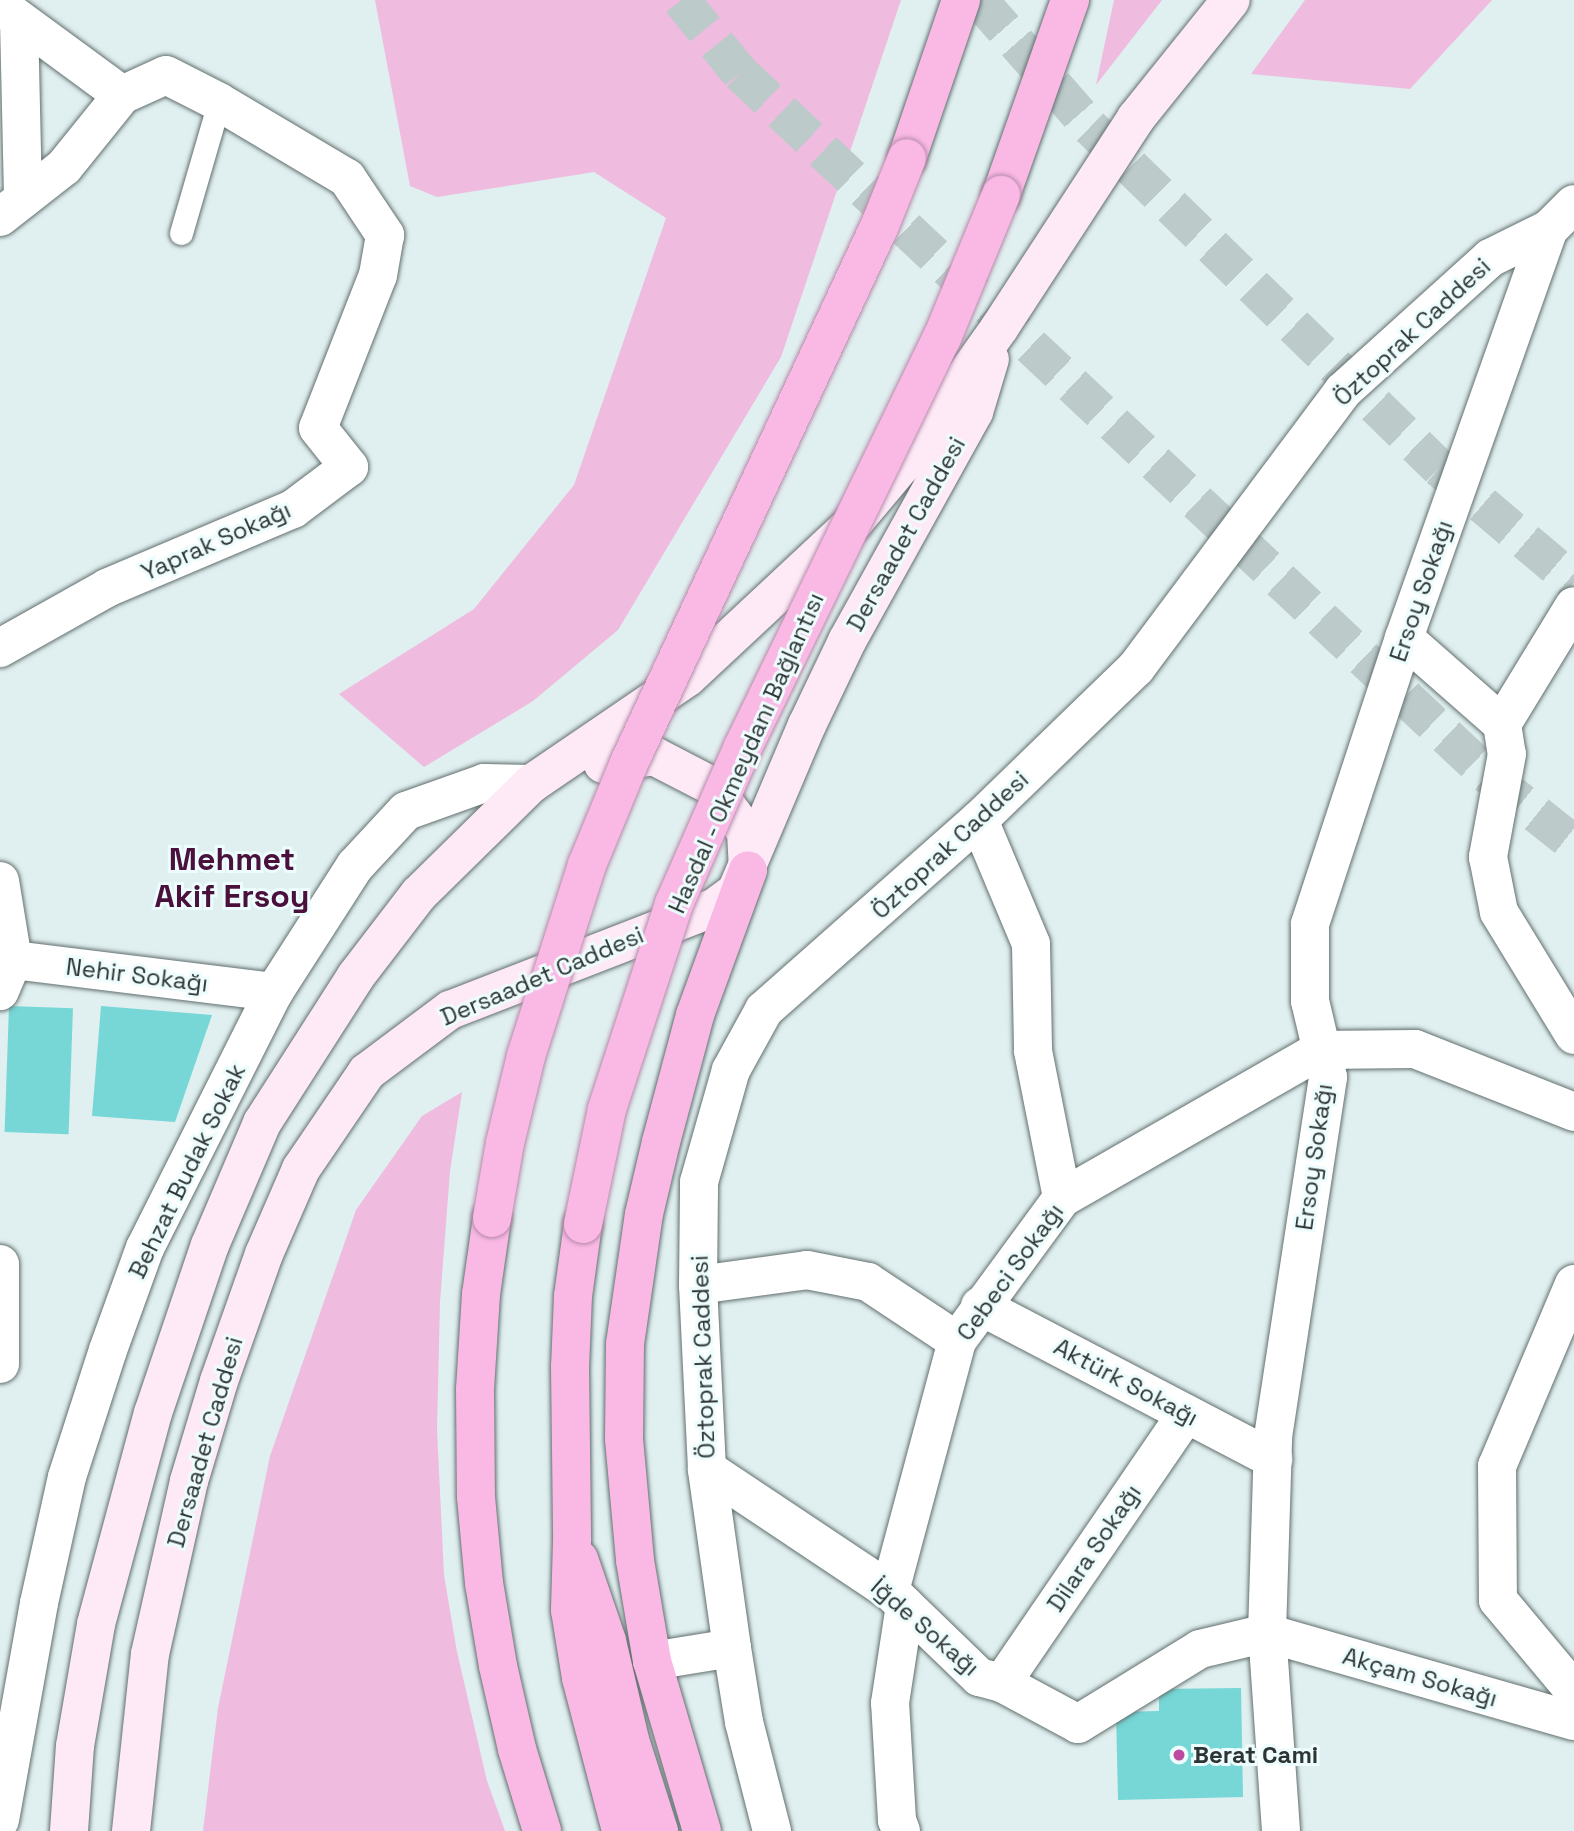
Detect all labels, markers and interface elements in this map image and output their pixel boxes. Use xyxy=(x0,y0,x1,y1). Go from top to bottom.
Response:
street label: Öztoprak Caddesi xyxy=(1328,252,1496,412)
street label: Dersaadet Caddesi xyxy=(841,432,971,636)
street label: Yaprak Sokağı xyxy=(137,495,295,587)
street label: Ersoy Sokağı xyxy=(1383,517,1459,665)
street label: Hasdal - Okmeydanı Bağlantısı xyxy=(662,588,830,918)
street label: Öztoprak Caddesi xyxy=(866,765,1034,925)
district label: Mehmet Akif Ersoy xyxy=(154,841,310,916)
street label: Dersaadet Caddesi xyxy=(436,920,648,1032)
street label: Nehir Sokağı xyxy=(64,952,210,998)
street label: Behzat Budak Sokak xyxy=(122,1059,252,1283)
street label: Ersoy Sokağı xyxy=(1289,1082,1339,1232)
street label: Cebeci Sokağı xyxy=(951,1198,1069,1346)
street label: Öztoprak Caddesi xyxy=(685,1255,721,1459)
street label: Aktürk Sokağı xyxy=(1049,1332,1203,1432)
street label: Dersaadet Caddesi xyxy=(161,1333,249,1551)
street label: Dilara Sokağı xyxy=(1041,1479,1147,1617)
street label: İğde Sokağı xyxy=(865,1572,985,1682)
street label: Akçam Sokağı xyxy=(1339,1641,1501,1713)
place label: Berat Cami xyxy=(1193,1741,1318,1769)
marker: Berat Cami xyxy=(1171,1747,1187,1763)

